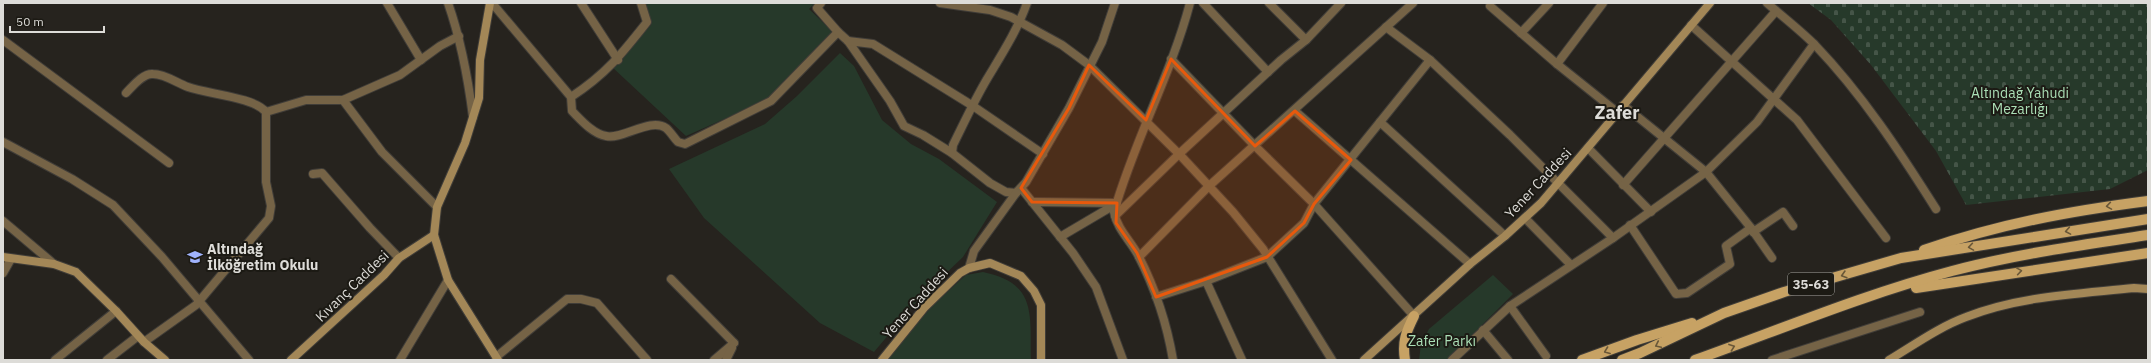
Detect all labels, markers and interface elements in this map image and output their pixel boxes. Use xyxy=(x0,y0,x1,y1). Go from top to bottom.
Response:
scale bar xyxy=(10,8,104,34)
text: 50 m xyxy=(16,14,44,29)
park label: Altındağ Yahudi Mezarlığı xyxy=(1971,84,2069,118)
district label: Zafer xyxy=(1595,101,1639,124)
street label: Yener Caddesi xyxy=(1501,144,1575,222)
one-way arrow xyxy=(2106,201,2112,210)
one-way arrow xyxy=(2065,226,2071,235)
place label: Altındağ İlköğretim Okulu xyxy=(207,240,318,274)
one-way arrow xyxy=(1968,242,1974,251)
street label: Kıvanç Caddesi xyxy=(312,246,392,326)
school or university icon: Altındağ İlköğretim Okulu xyxy=(186,248,204,266)
street label: Yener Caddesi xyxy=(878,264,952,342)
one-way arrow xyxy=(2016,268,2023,276)
one-way arrow xyxy=(1841,270,1848,279)
road number: 35-63 xyxy=(1788,273,1834,295)
park label: Zafer Parkı xyxy=(1408,332,1476,350)
one-way arrow xyxy=(1654,340,1662,348)
one-way arrow xyxy=(1728,343,1735,351)
one-way arrow xyxy=(1604,346,1611,354)

